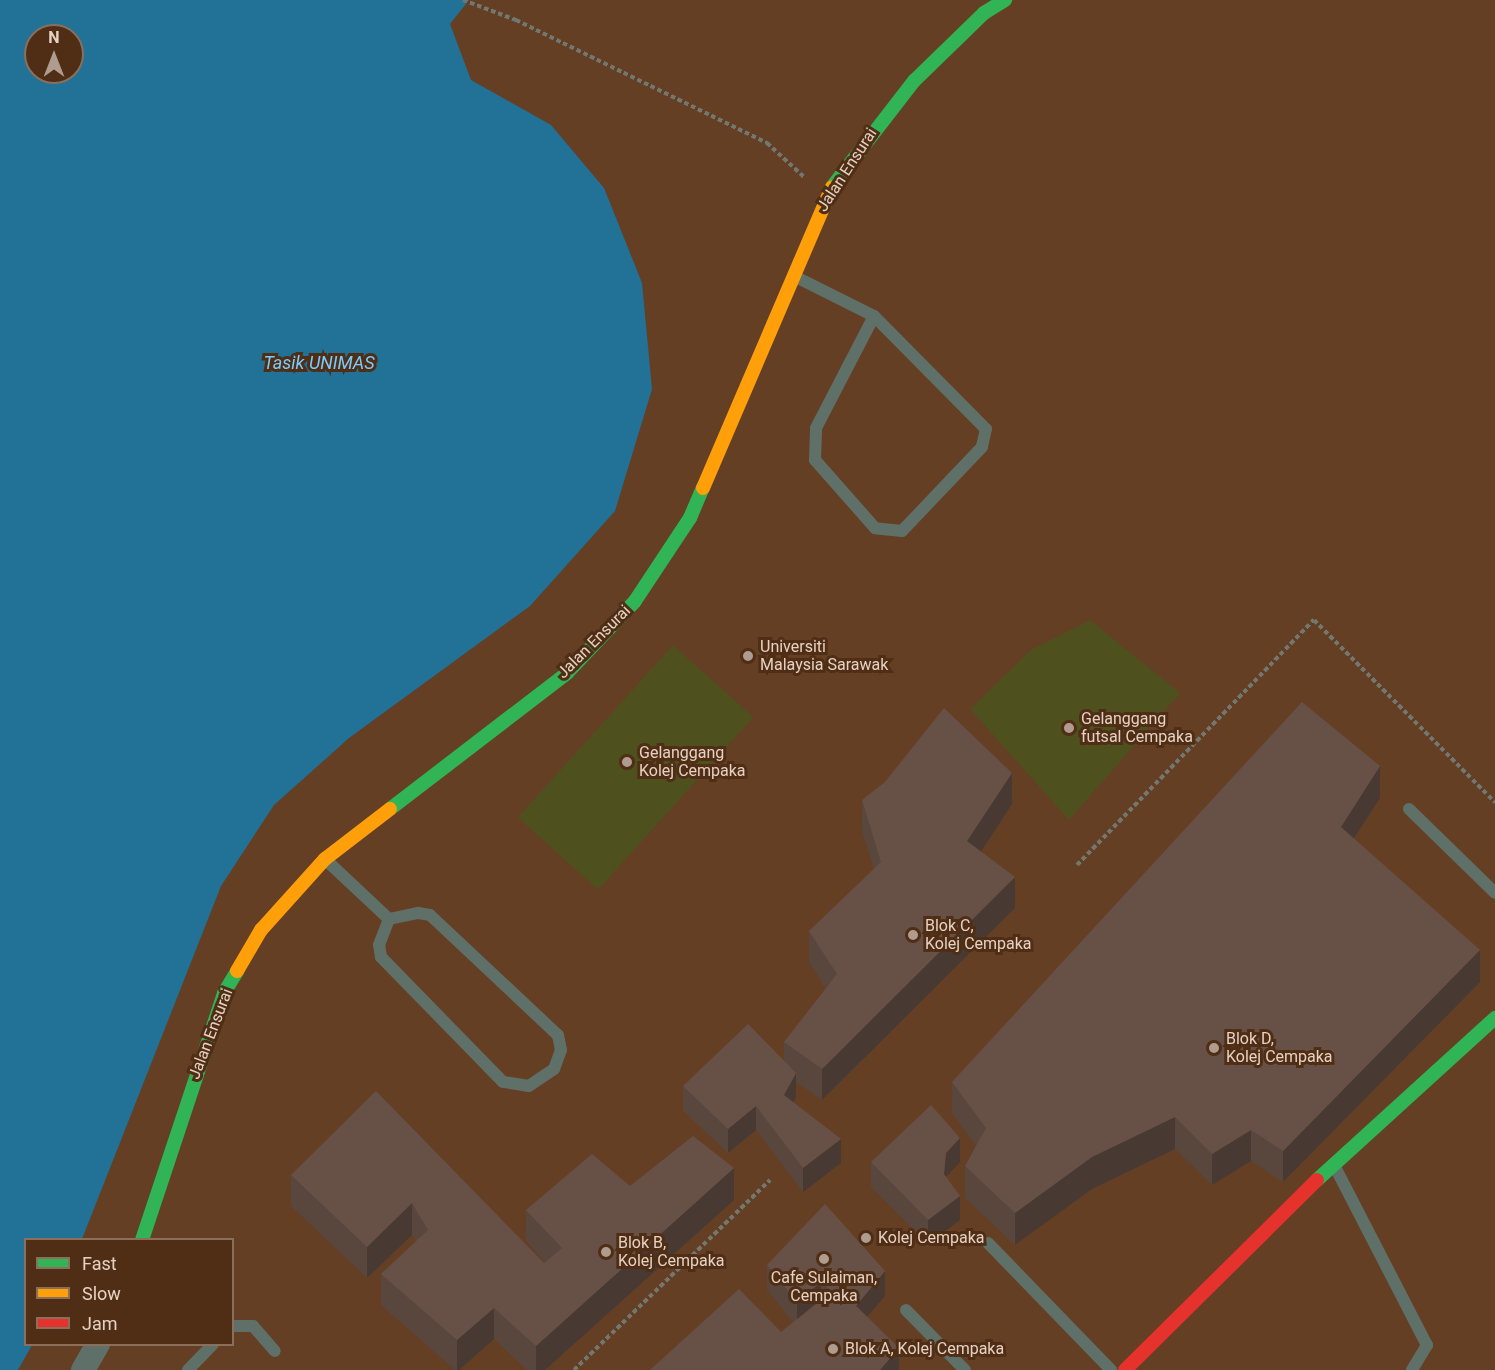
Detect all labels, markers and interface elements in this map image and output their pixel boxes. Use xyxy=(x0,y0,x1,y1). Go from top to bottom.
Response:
north arrow xyxy=(24,24,84,84)
text: N xyxy=(48,28,60,47)
street label: Jalan Ensurai xyxy=(813,125,881,215)
water label: Tasik UNIMAS xyxy=(263,352,375,374)
street label: Jalan Ensurai xyxy=(553,601,635,683)
place label: Universiti Malaysia Sarawak xyxy=(760,637,888,675)
marker: Universiti Malaysia Sarawak xyxy=(741,649,755,663)
place label: Gelanggang futsal Cempaka xyxy=(1081,709,1193,747)
marker: Gelanggang futsal Cempaka xyxy=(1062,721,1076,735)
place label: Gelanggang Kolej Cempaka xyxy=(639,743,746,781)
marker: Gelanggang Kolej Cempaka xyxy=(620,755,634,769)
place label: Blok C, Kolej Cempaka xyxy=(925,916,1032,954)
marker: Blok C, Kolej Cempaka xyxy=(906,928,920,942)
street label: Jalan Ensurai xyxy=(185,986,237,1082)
place label: Blok D, Kolej Cempaka xyxy=(1226,1029,1333,1067)
marker: Blok D, Kolej Cempaka xyxy=(1207,1041,1221,1055)
place label: Kolej Cempaka xyxy=(878,1228,985,1248)
marker: Kolej Cempaka xyxy=(859,1231,873,1245)
place label: Blok B, Kolej Cempaka xyxy=(618,1233,725,1271)
legend xyxy=(24,1238,234,1346)
marker: Blok B, Kolej Cempaka xyxy=(599,1245,613,1259)
marker: Cafe Sulaiman, Cempaka xyxy=(817,1252,831,1266)
text: Fast xyxy=(82,1253,117,1274)
place label: Cafe Sulaiman, Cempaka xyxy=(771,1268,877,1306)
text: Slow xyxy=(82,1283,121,1304)
text: Jam xyxy=(82,1313,118,1334)
place label: Blok A, Kolej Cempaka xyxy=(845,1339,1004,1359)
marker: Blok A, Kolej Cempaka xyxy=(826,1342,840,1356)

